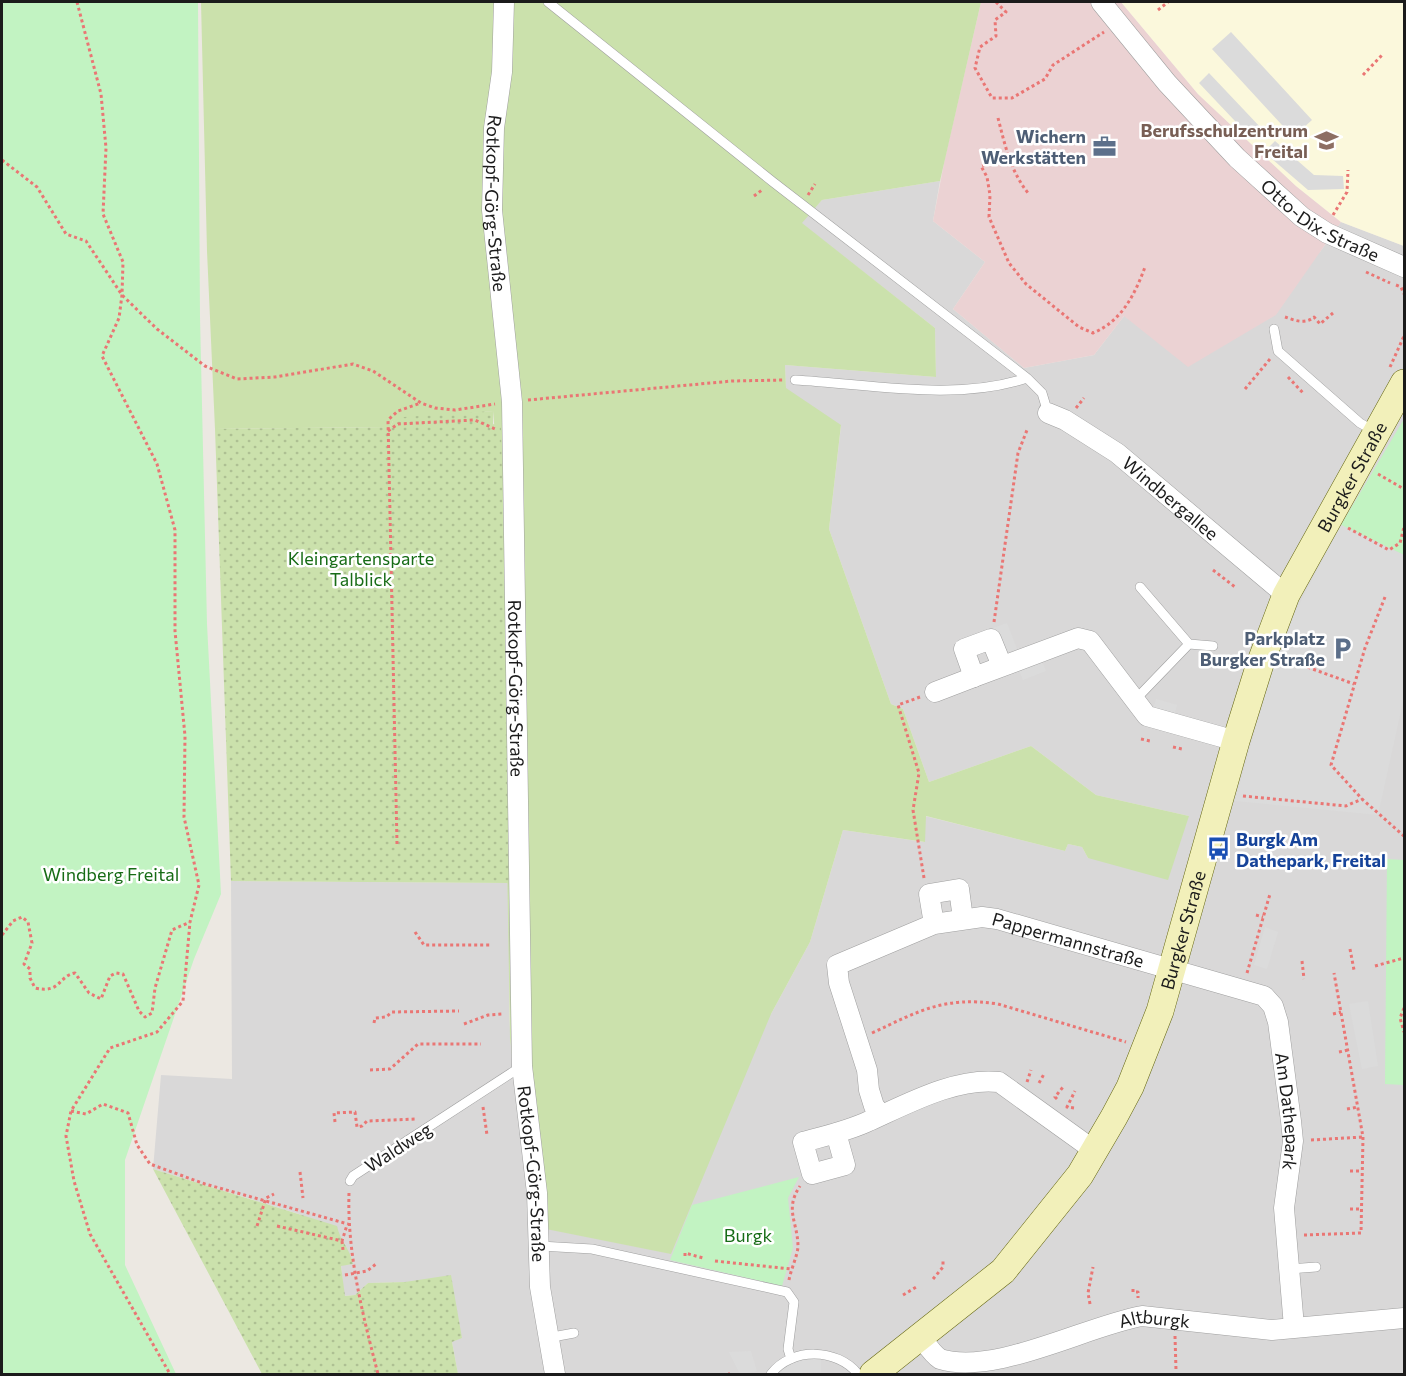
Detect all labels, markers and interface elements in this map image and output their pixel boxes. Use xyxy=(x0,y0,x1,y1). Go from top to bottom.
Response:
street label: Rotkopf-Görg-Straße xyxy=(481,113,511,293)
place label: Berufsschulzentrum Freital xyxy=(1141,119,1308,162)
place label: Wichern Werkstätten xyxy=(981,125,1086,168)
school or university icon: Berufsschulzentrum Freital xyxy=(1313,127,1339,153)
office icon: Wichern Werkstätten xyxy=(1091,133,1117,159)
street label: Otto-Dix-Straße xyxy=(1257,174,1383,266)
street label: Burgker Straße xyxy=(1312,418,1391,536)
street label: Windbergallee xyxy=(1118,452,1223,545)
park label: Kleingartensparte Talblick xyxy=(288,547,434,590)
street label: Rotkopf-Görg-Straße xyxy=(504,600,529,777)
place label: Parkplatz Burgker Straße xyxy=(1200,627,1325,670)
parking icon: Parkplatz Burgker Straße xyxy=(1330,635,1356,661)
place label: Burgk Am Dathepark, Freital xyxy=(1236,828,1386,871)
bus stop icon: Burgk Am Dathepark, Freital xyxy=(1205,836,1231,862)
park label: Windberg Freital xyxy=(43,863,179,885)
street label: Burgker Straße xyxy=(1156,868,1210,992)
street label: Pappermannstraße xyxy=(990,907,1147,972)
street label: Am Dathepark xyxy=(1271,1051,1304,1172)
street label: Rotkopf-Görg-Straße xyxy=(513,1084,550,1262)
street label: Waldweg xyxy=(360,1117,436,1177)
park label: Burgk xyxy=(724,1224,772,1246)
street label: Altburgk xyxy=(1116,1305,1191,1332)

